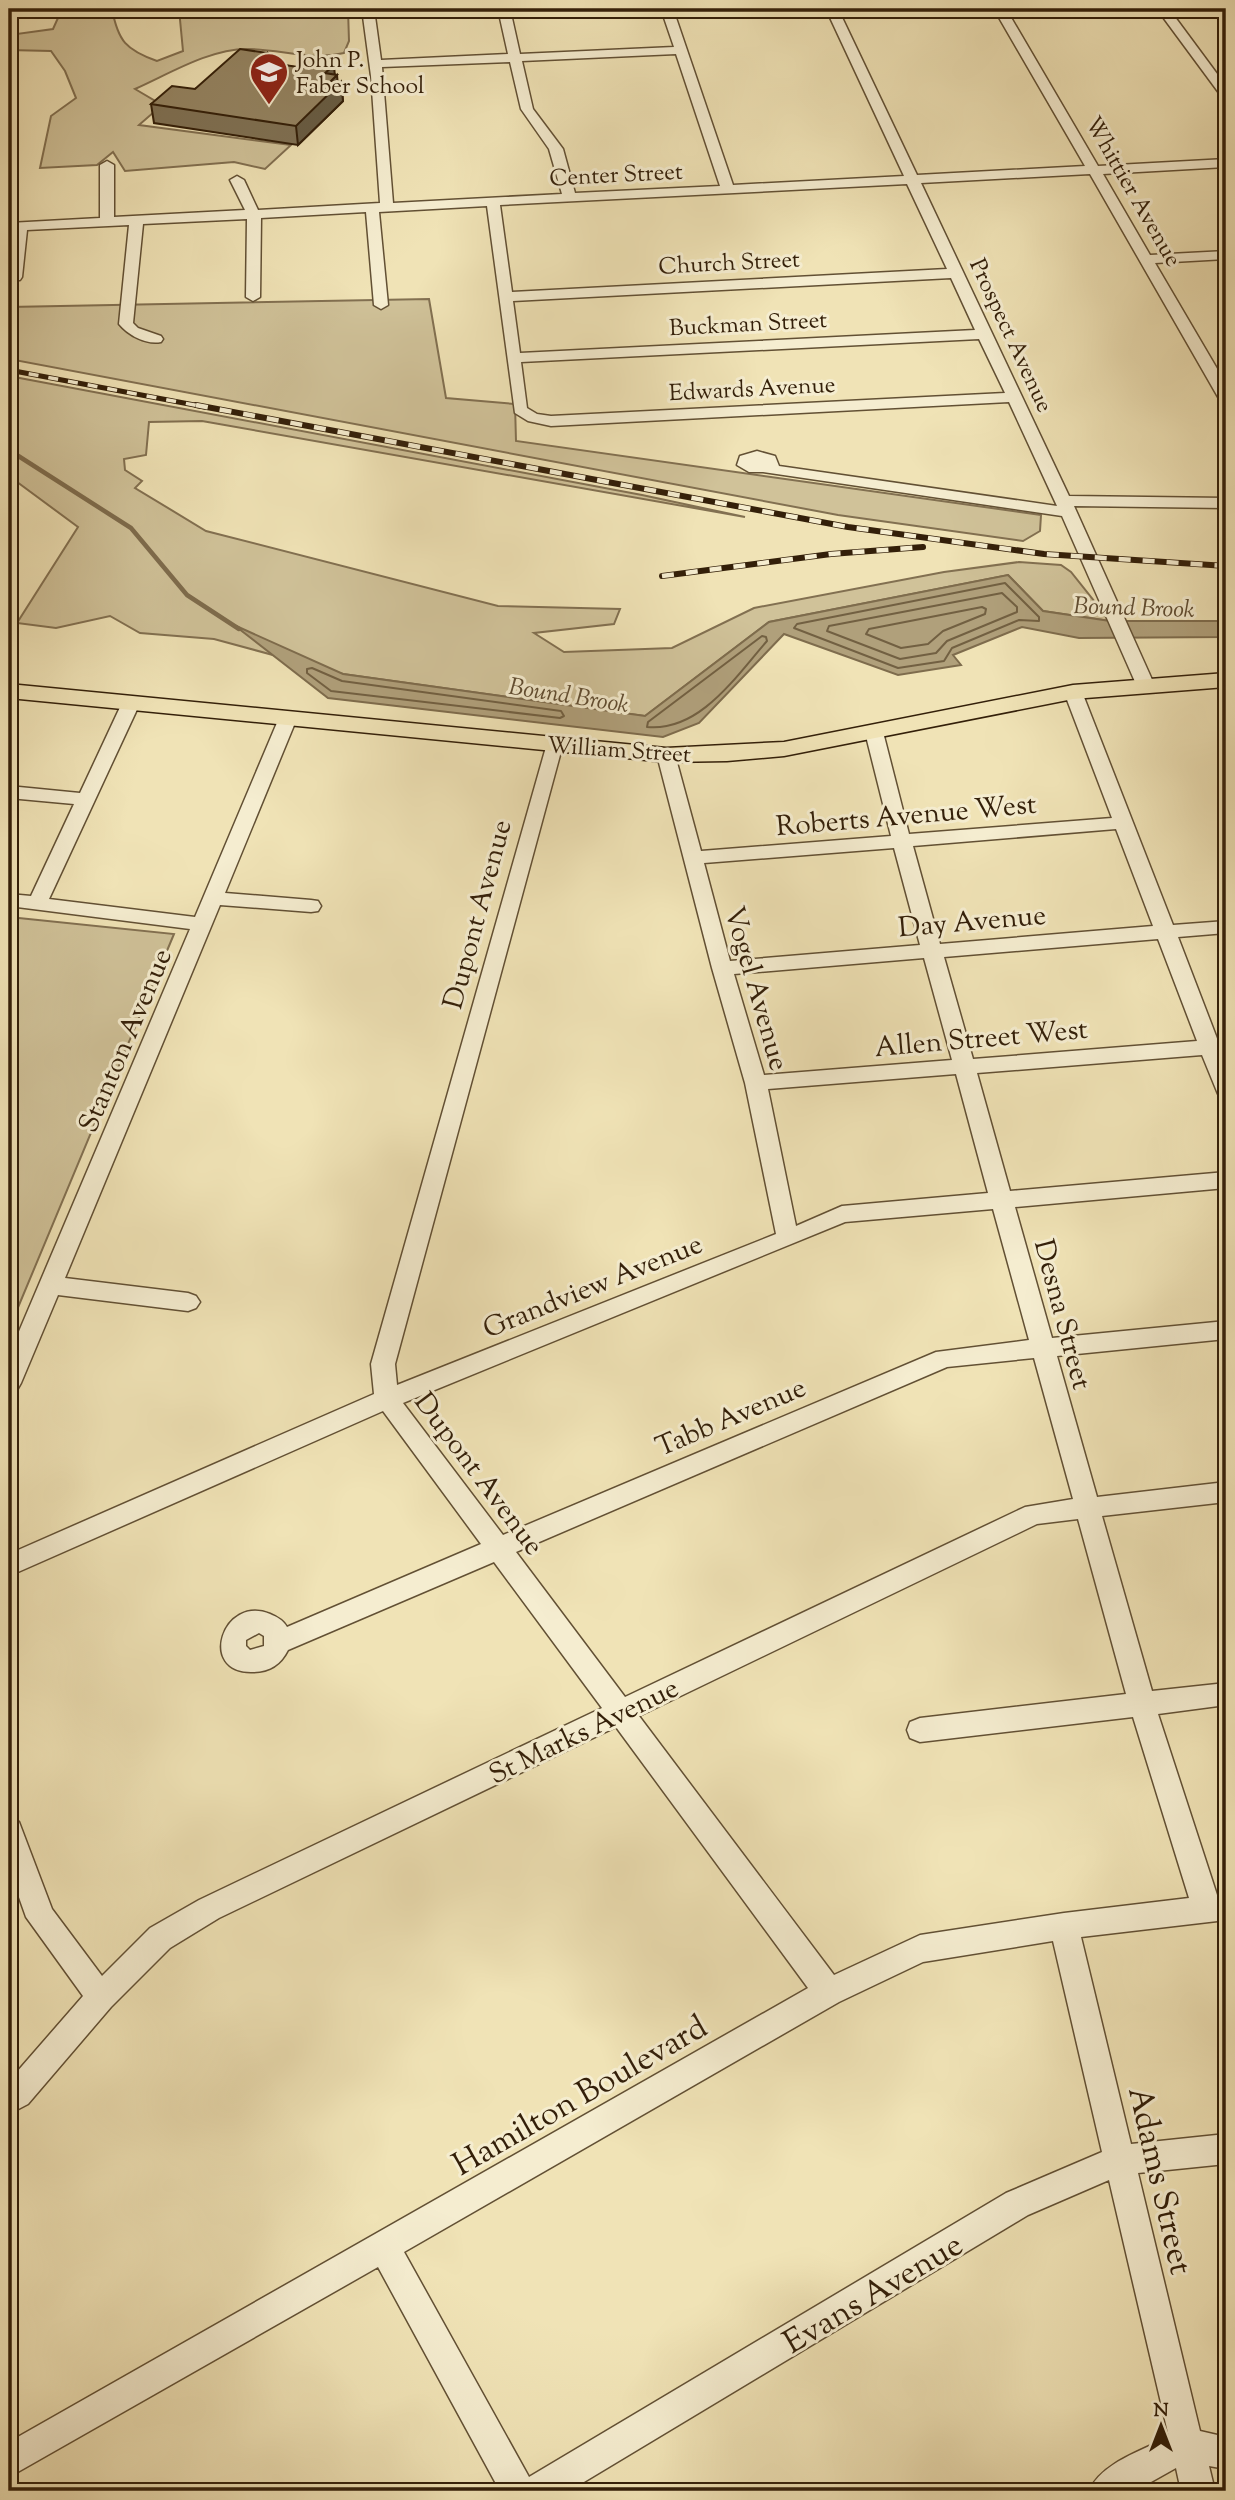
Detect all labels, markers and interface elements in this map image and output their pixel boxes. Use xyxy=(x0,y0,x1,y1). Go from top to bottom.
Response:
place label: John P. Faber School xyxy=(294,45,424,104)
school or university icon: John P. Faber School xyxy=(248,51,290,106)
street label: Whittier Avenue xyxy=(1075,111,1188,274)
street label: Center Street xyxy=(549,157,684,196)
street label: Church Street xyxy=(657,244,801,285)
street label: Prospect Avenue xyxy=(960,254,1060,418)
street label: Buckman Street xyxy=(668,305,828,346)
street label: Edwards Avenue xyxy=(668,370,836,411)
water label: Bound Brook xyxy=(1073,590,1195,628)
water label: Bound Brook xyxy=(506,671,631,723)
street label: William Street xyxy=(546,730,692,773)
street label: Roberts Avenue West xyxy=(774,786,1039,848)
street label: Dupont Avenue xyxy=(434,816,523,1014)
street label: Day Avenue xyxy=(897,897,1048,949)
street label: Vogel Avenue xyxy=(713,902,798,1076)
street label: Stanton Avenue xyxy=(70,943,184,1139)
street label: Allen Street West xyxy=(873,1011,1090,1069)
street label: Grandview Avenue xyxy=(477,1225,709,1350)
street label: Desna Street xyxy=(1022,1235,1100,1395)
street label: Tabb Avenue xyxy=(650,1369,812,1468)
street label: Dupont Avenue xyxy=(403,1385,552,1565)
street label: St Marks Avenue xyxy=(483,1669,686,1796)
street label: Hamilton Boulevard xyxy=(445,2005,717,2190)
street label: Adams Street xyxy=(1113,2082,1203,2280)
street label: Evans Avenue xyxy=(775,2223,973,2368)
north arrow xyxy=(1126,2392,1196,2462)
text: N xyxy=(1153,2398,1169,2425)

